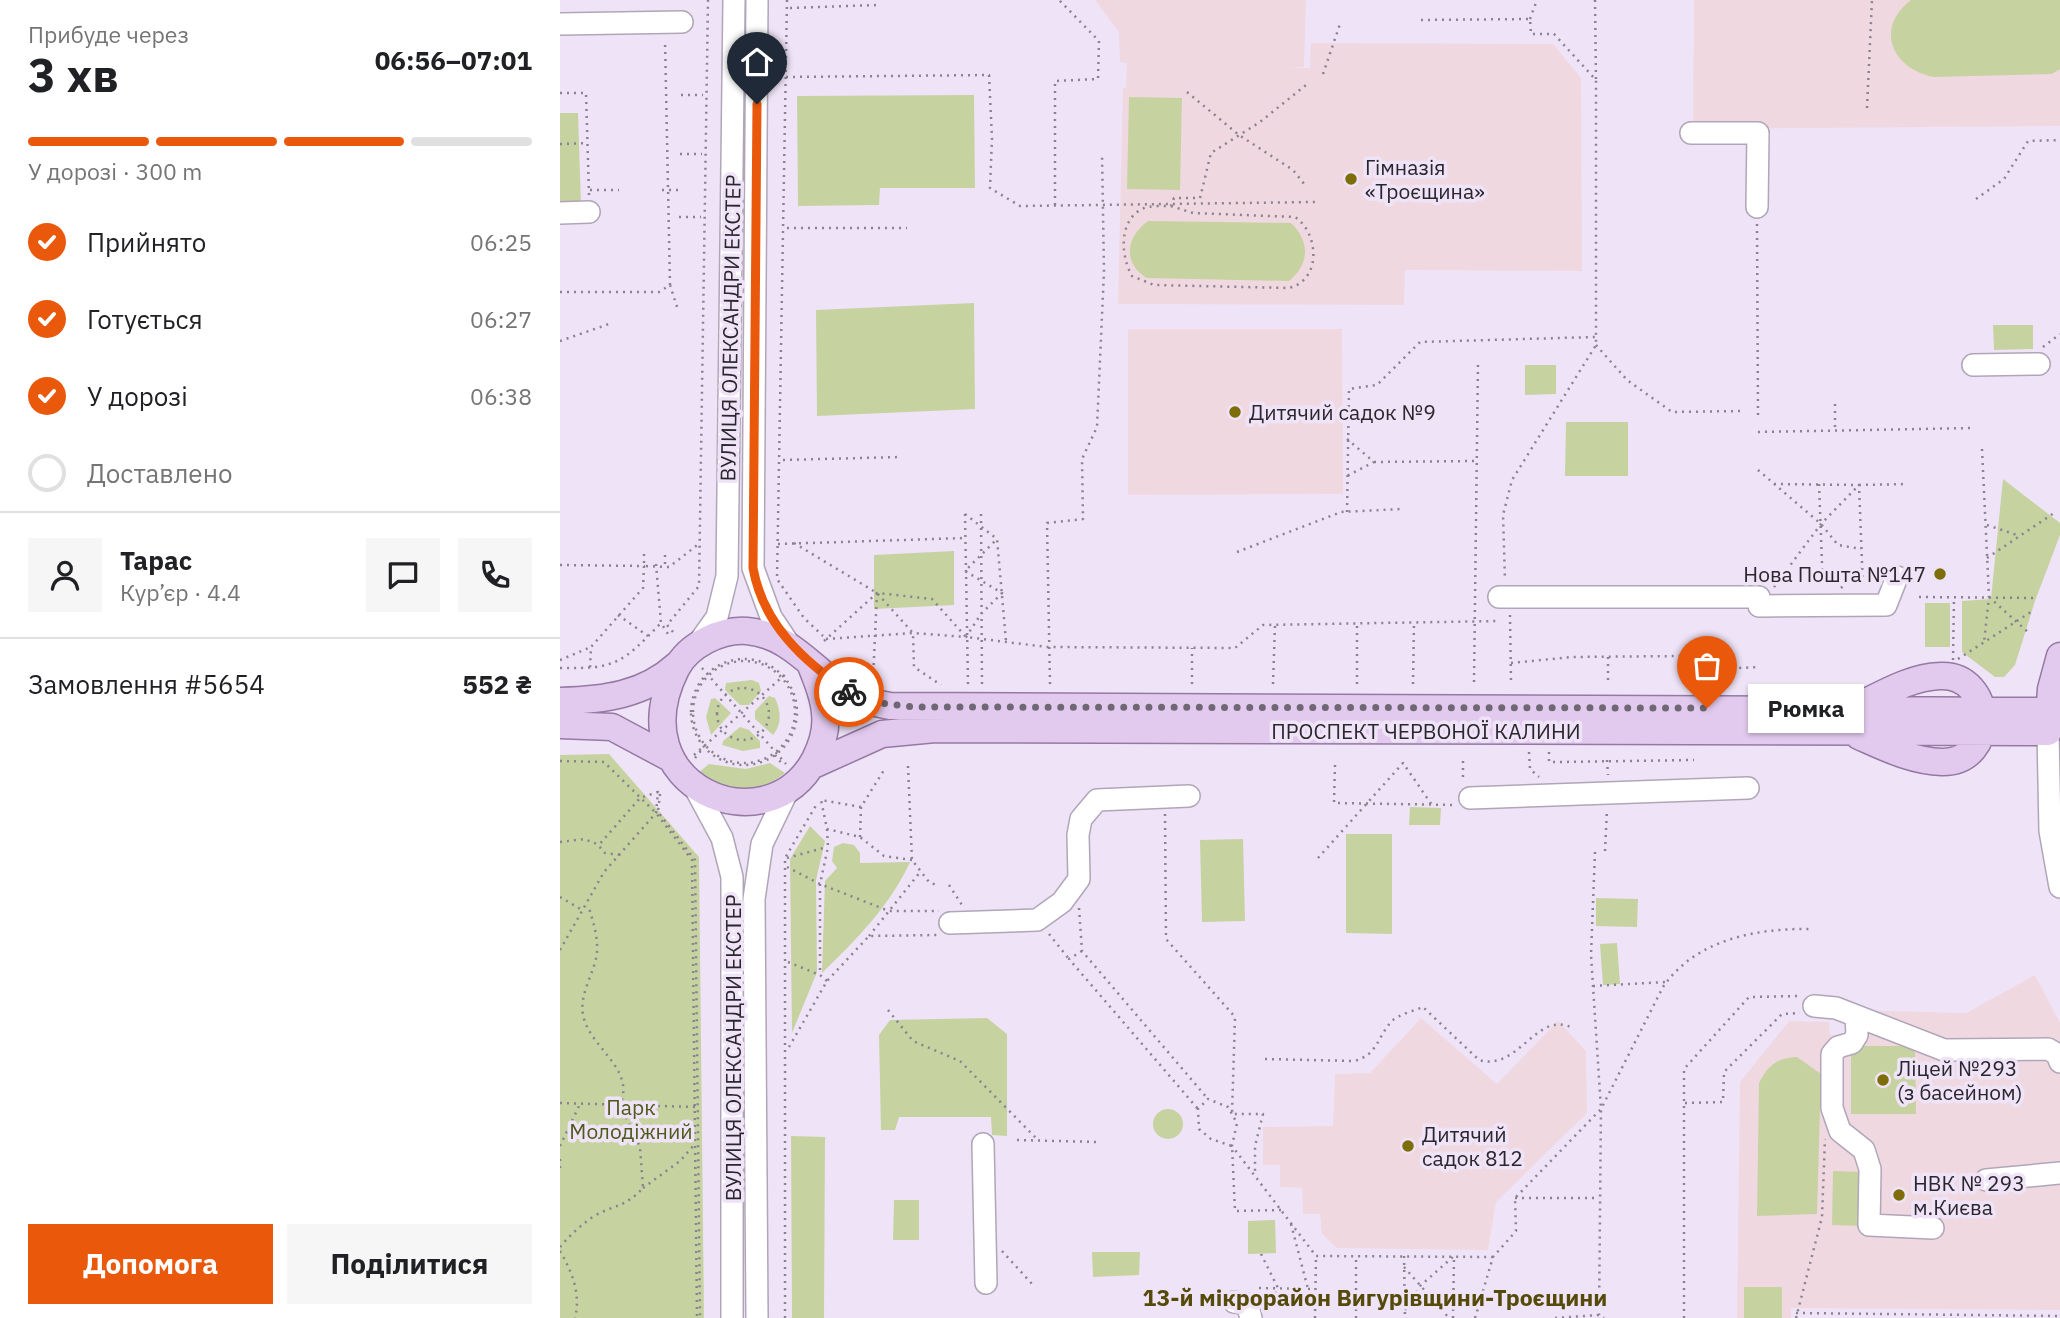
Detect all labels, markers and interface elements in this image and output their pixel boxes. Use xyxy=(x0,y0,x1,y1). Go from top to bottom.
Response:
text: Прибуде через xyxy=(28,19,189,49)
pin xyxy=(727,32,787,104)
text: 06:56–07:01 xyxy=(375,43,532,77)
icon: home xyxy=(738,43,776,81)
text: 3 хв xyxy=(28,45,119,105)
place label: Гімназія «Троєщина» xyxy=(1365,153,1485,205)
text: У дорозі · 300 m xyxy=(28,156,202,186)
marker: Гімназія «Троєщина» xyxy=(1343,171,1359,187)
street label: ВУЛИЦЯ ОЛЕКСАНДРИ ЕКСТЕР xyxy=(713,174,747,482)
icon: check xyxy=(28,223,66,261)
text: Прийнято xyxy=(87,225,206,259)
text: 06:25 xyxy=(470,227,532,257)
icon: check xyxy=(28,300,66,338)
text: Готується xyxy=(87,302,203,336)
text: 06:27 xyxy=(470,304,532,334)
icon: check xyxy=(28,377,66,415)
text: У дорозі xyxy=(87,379,188,413)
text: 06:38 xyxy=(470,381,532,411)
place label: Дитячий садок №9 xyxy=(1249,398,1436,426)
marker: Дитячий садок №9 xyxy=(1227,404,1243,420)
text: Доставлено xyxy=(87,456,233,490)
button: person xyxy=(28,538,102,612)
button: chat xyxy=(366,538,440,612)
button: phone xyxy=(458,538,532,612)
text: Тарас xyxy=(120,543,192,577)
place label: Нова Пошта №147 xyxy=(1743,560,1926,588)
marker: Нова Пошта №147 xyxy=(1932,566,1948,582)
text: Кур’єр · 4.4 xyxy=(120,577,241,607)
pin xyxy=(1677,636,1737,708)
icon: bag xyxy=(1688,647,1726,685)
courier xyxy=(814,657,884,727)
text: Замовлення #5654 xyxy=(28,667,265,701)
text: 552 ₴ xyxy=(462,667,532,701)
icon: bike xyxy=(830,673,868,711)
callout: Рюмка xyxy=(1749,684,1864,732)
text: Рюмка xyxy=(1767,693,1845,723)
street label: ПРОСПЕКТ ЧЕРВОНОЇ КАЛИНИ xyxy=(1271,717,1581,745)
street label: ВУЛИЦЯ ОЛЕКСАНДРИ ЕКСТЕР xyxy=(719,895,747,1201)
place label: Ліцей №293 (з басейном) xyxy=(1897,1054,2023,1106)
marker: Ліцей №293 (з басейном) xyxy=(1875,1072,1891,1088)
park label: Парк Молодіжний xyxy=(569,1093,693,1145)
place label: Дитячий садок 812 xyxy=(1422,1120,1523,1172)
marker: Дитячий садок 812 xyxy=(1400,1138,1416,1154)
place label: НВК № 293 м.Києва xyxy=(1913,1169,2025,1221)
marker: НВК № 293 м.Києва xyxy=(1891,1187,1907,1203)
button: Допомога xyxy=(28,1224,273,1304)
button: Поділитися xyxy=(287,1224,532,1304)
district label: 13-й мікрорайон Вигурівщини-Троєщини xyxy=(1143,1282,1607,1312)

